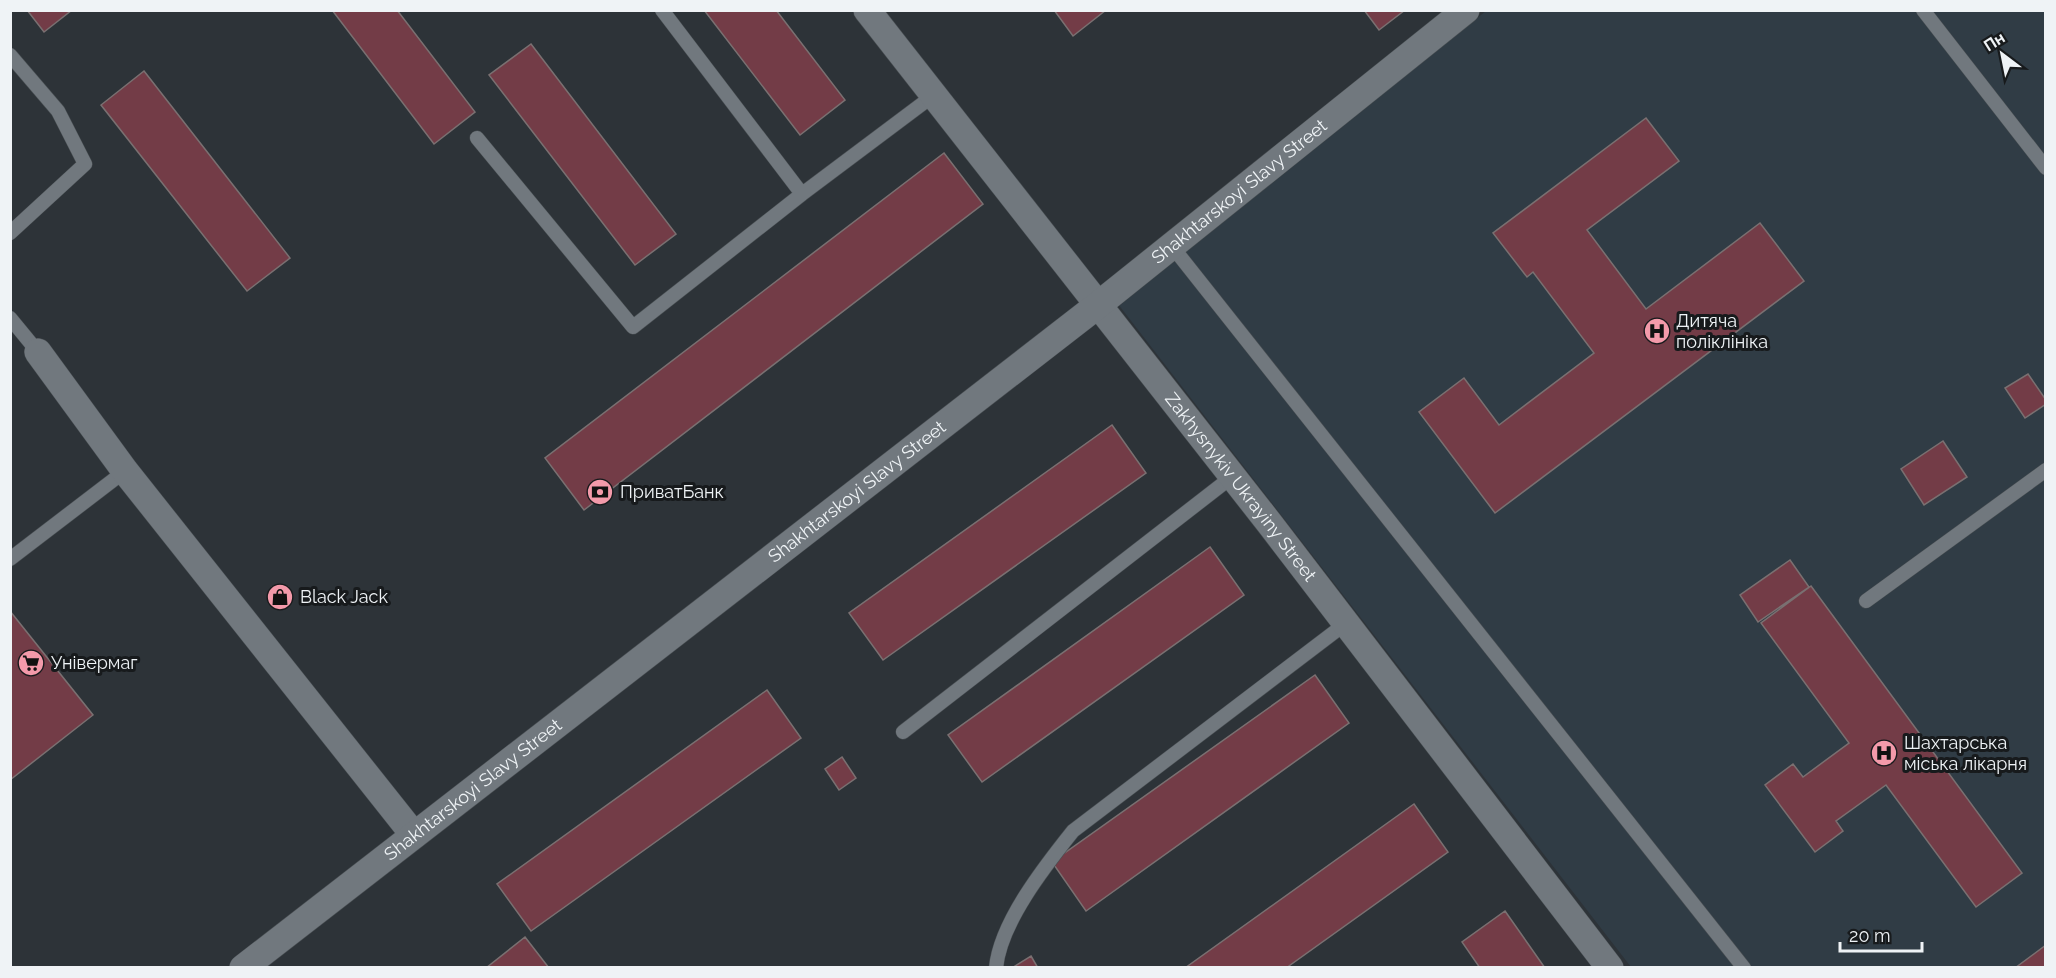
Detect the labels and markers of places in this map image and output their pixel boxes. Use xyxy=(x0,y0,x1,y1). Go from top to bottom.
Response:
place label: Дитяча поліклініка xyxy=(1676,310,1768,352)
hospital icon: Дитяча поліклініка xyxy=(1642,316,1672,346)
bank icon: ПриватБанк xyxy=(585,477,615,507)
place label: ПриватБанк xyxy=(620,481,724,502)
shop icon: Black Jack xyxy=(265,582,295,612)
place label: Black Jack xyxy=(300,586,388,607)
supermarket icon: Універмаг xyxy=(16,648,46,678)
place label: Універмаг xyxy=(51,652,138,673)
place label: Шахтарська міська лікарня xyxy=(1904,732,2027,774)
hospital icon: Шахтарська міська лікарня xyxy=(1869,738,1899,768)

